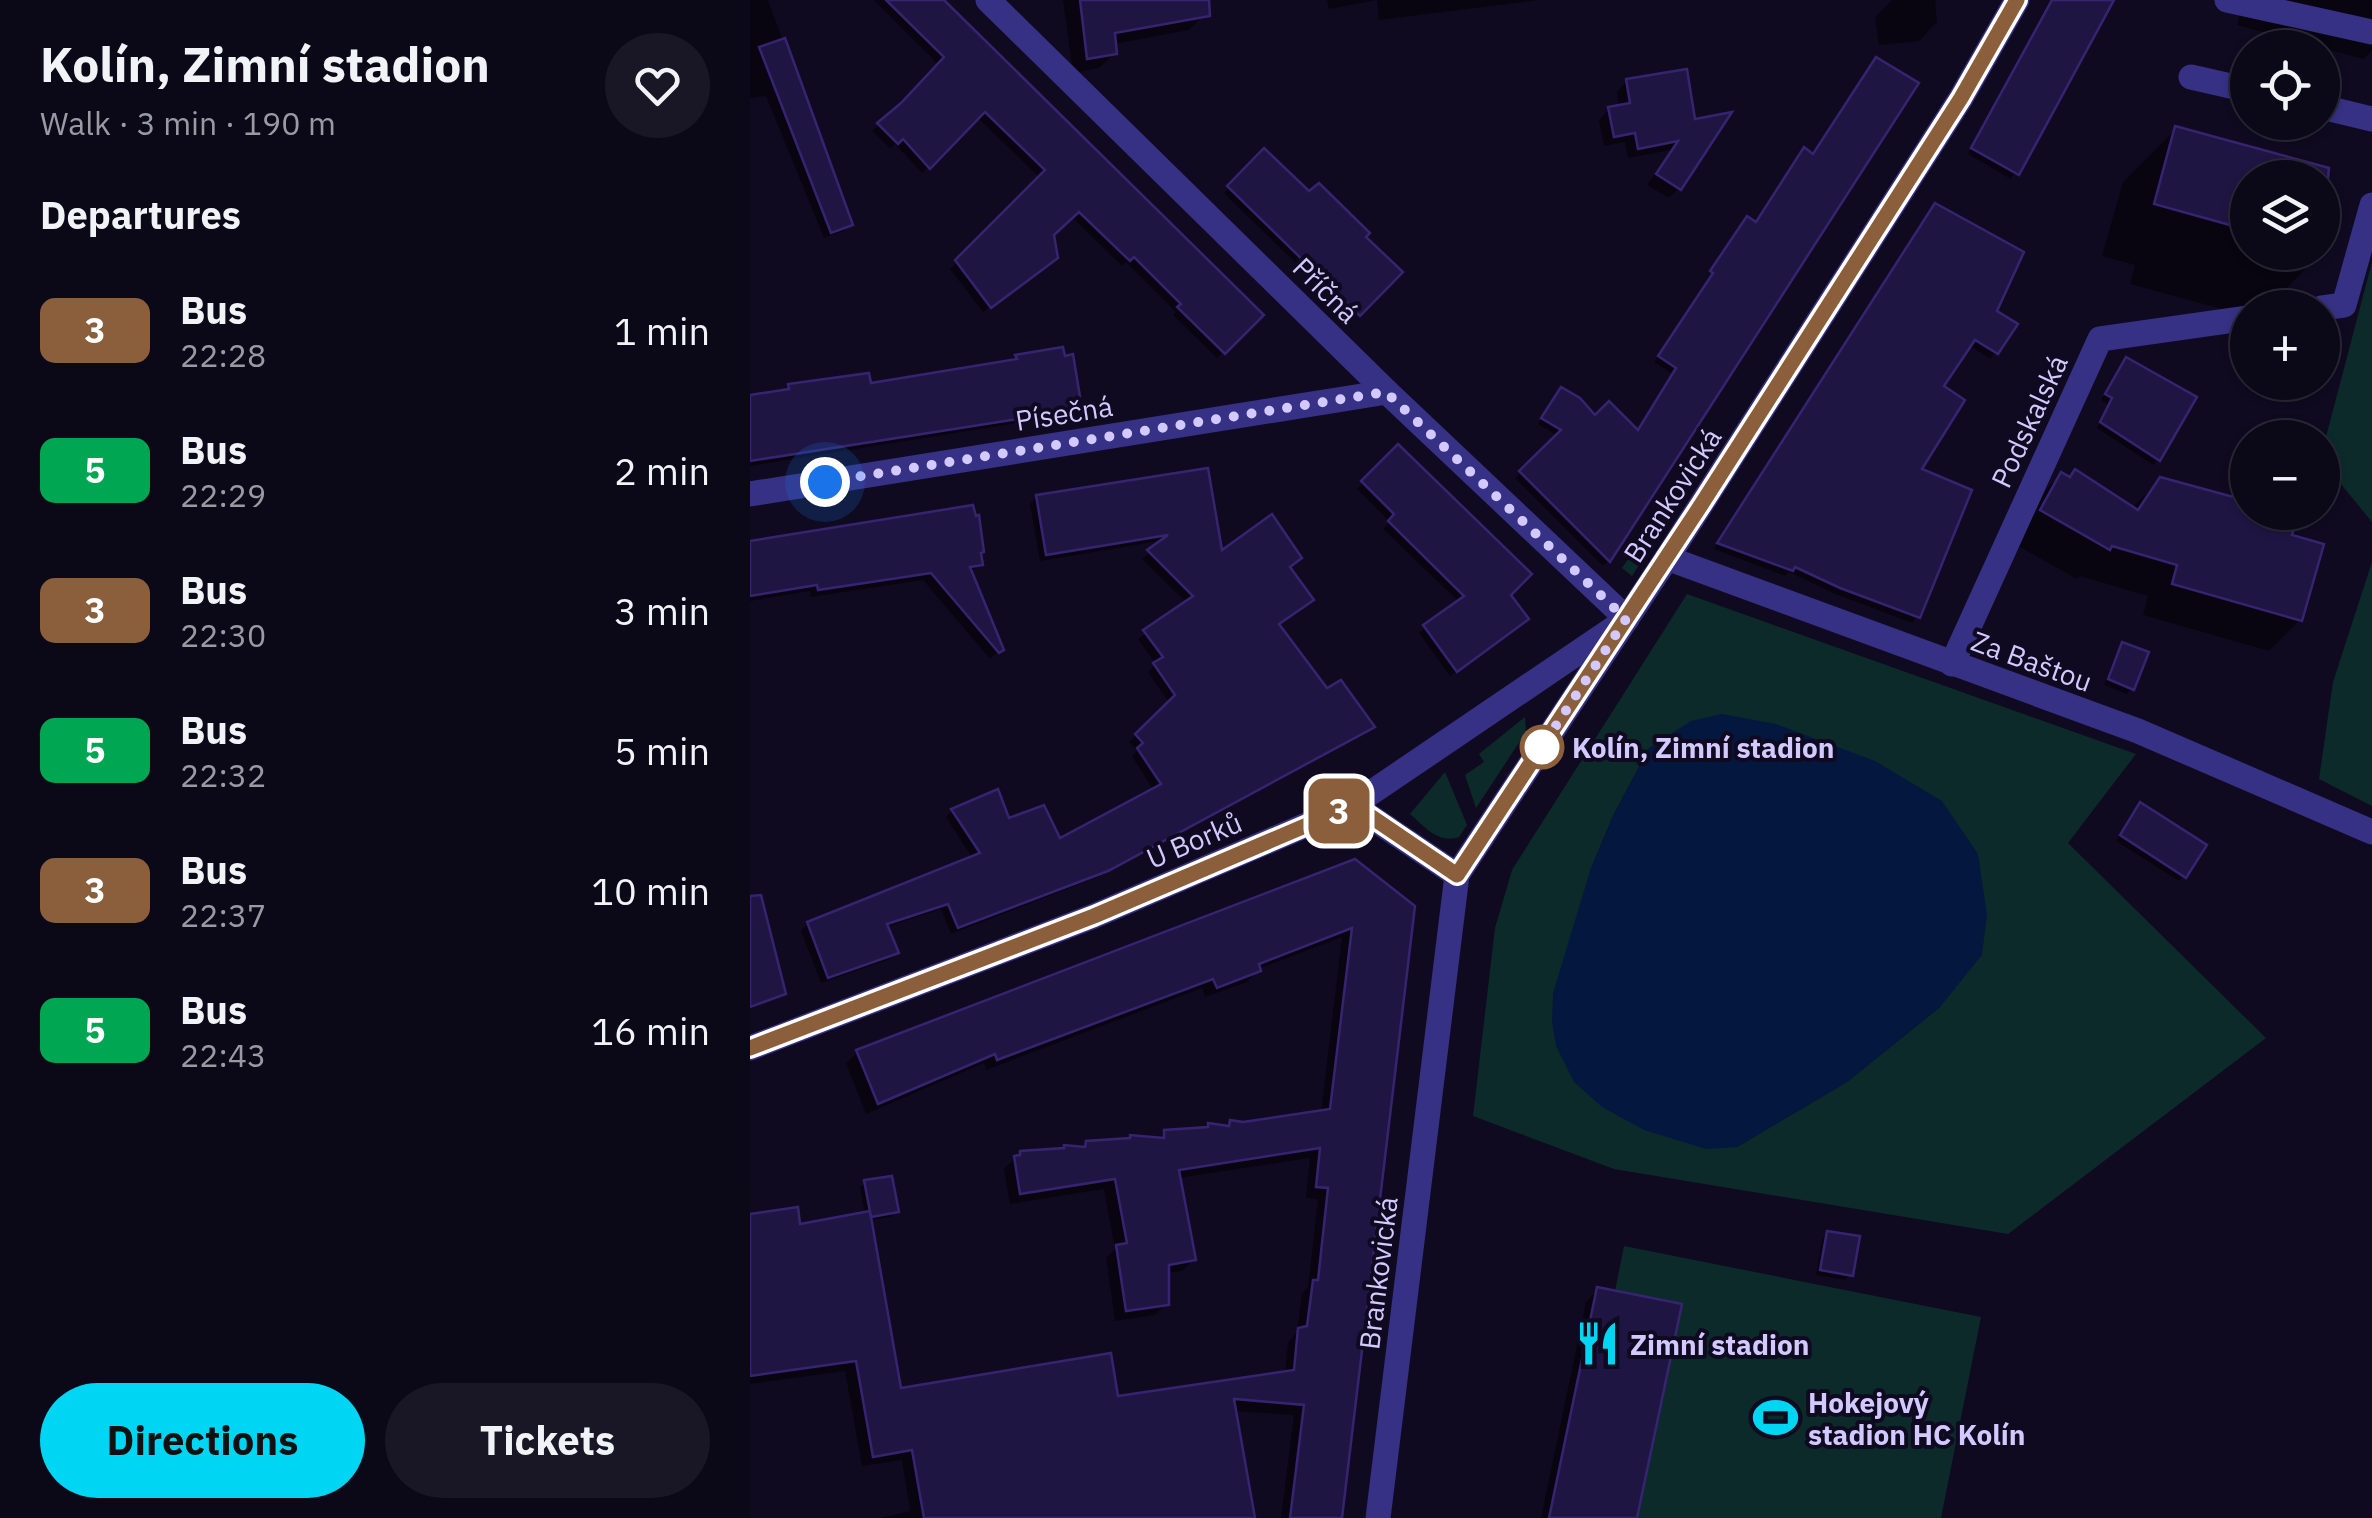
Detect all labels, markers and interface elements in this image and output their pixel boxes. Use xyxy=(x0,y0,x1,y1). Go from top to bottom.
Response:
map controls xyxy=(2230,30,2340,530)
button: locate xyxy=(2230,30,2340,140)
text: Kolín, Zimní stadion xyxy=(40,33,490,95)
button: heart xyxy=(605,33,710,138)
text: Walk · 3 min · 190 m xyxy=(40,102,336,144)
button: layers xyxy=(2230,160,2340,270)
text: Departures xyxy=(40,190,241,239)
street label: Příčná xyxy=(1285,249,1367,331)
text: Bus xyxy=(180,285,247,334)
button: + xyxy=(2230,290,2340,400)
text: 1 min xyxy=(614,306,710,355)
text: 3 xyxy=(84,307,106,353)
text: 22:28 xyxy=(180,334,266,376)
street label: Podskalská xyxy=(1982,349,2076,493)
street label: Písečná xyxy=(1013,387,1115,439)
button: − xyxy=(2230,420,2340,530)
street label: Brankovická xyxy=(1615,421,1729,569)
text: Bus xyxy=(180,425,247,474)
text: 2 min xyxy=(614,446,710,495)
text: 5 xyxy=(84,447,106,493)
your location xyxy=(800,457,850,507)
text: 22:29 xyxy=(180,474,266,516)
text: Bus xyxy=(180,565,247,614)
text: 3 min xyxy=(614,586,710,635)
text: 3 xyxy=(84,587,106,633)
text: 22:30 xyxy=(180,614,266,656)
street label: Za Baštou xyxy=(1967,622,2097,700)
text: Bus xyxy=(180,705,247,754)
text: 5 min xyxy=(614,726,710,775)
marker: Kolín, Zimní stadion xyxy=(1521,726,1563,768)
text: 5 xyxy=(84,727,106,773)
place label: Kolín, Zimní stadion xyxy=(1572,729,1834,766)
text: 22:32 xyxy=(180,754,266,796)
line badge: 3 xyxy=(1306,778,1372,844)
text: 3 xyxy=(1328,788,1350,834)
street label: U Borků xyxy=(1141,803,1247,877)
text: Bus xyxy=(180,845,247,894)
text: 10 min xyxy=(591,866,710,915)
text: 3 xyxy=(84,867,106,913)
text: 22:37 xyxy=(180,894,266,936)
text: Bus xyxy=(180,985,247,1034)
text: 16 min xyxy=(591,1006,710,1055)
text: 5 xyxy=(84,1007,106,1053)
text: 22:43 xyxy=(180,1034,266,1076)
street label: Brankovická xyxy=(1350,1195,1406,1351)
restaurant icon: Zimní stadion xyxy=(1573,1320,1621,1368)
place label: Zimní stadion xyxy=(1630,1326,1809,1363)
button: Directions xyxy=(40,1383,365,1498)
button: Tickets xyxy=(385,1383,710,1498)
place label: Hokejový stadion HC Kolín xyxy=(1808,1384,2026,1453)
sports icon: Hokejový stadion HC Kolín xyxy=(1751,1394,1799,1442)

